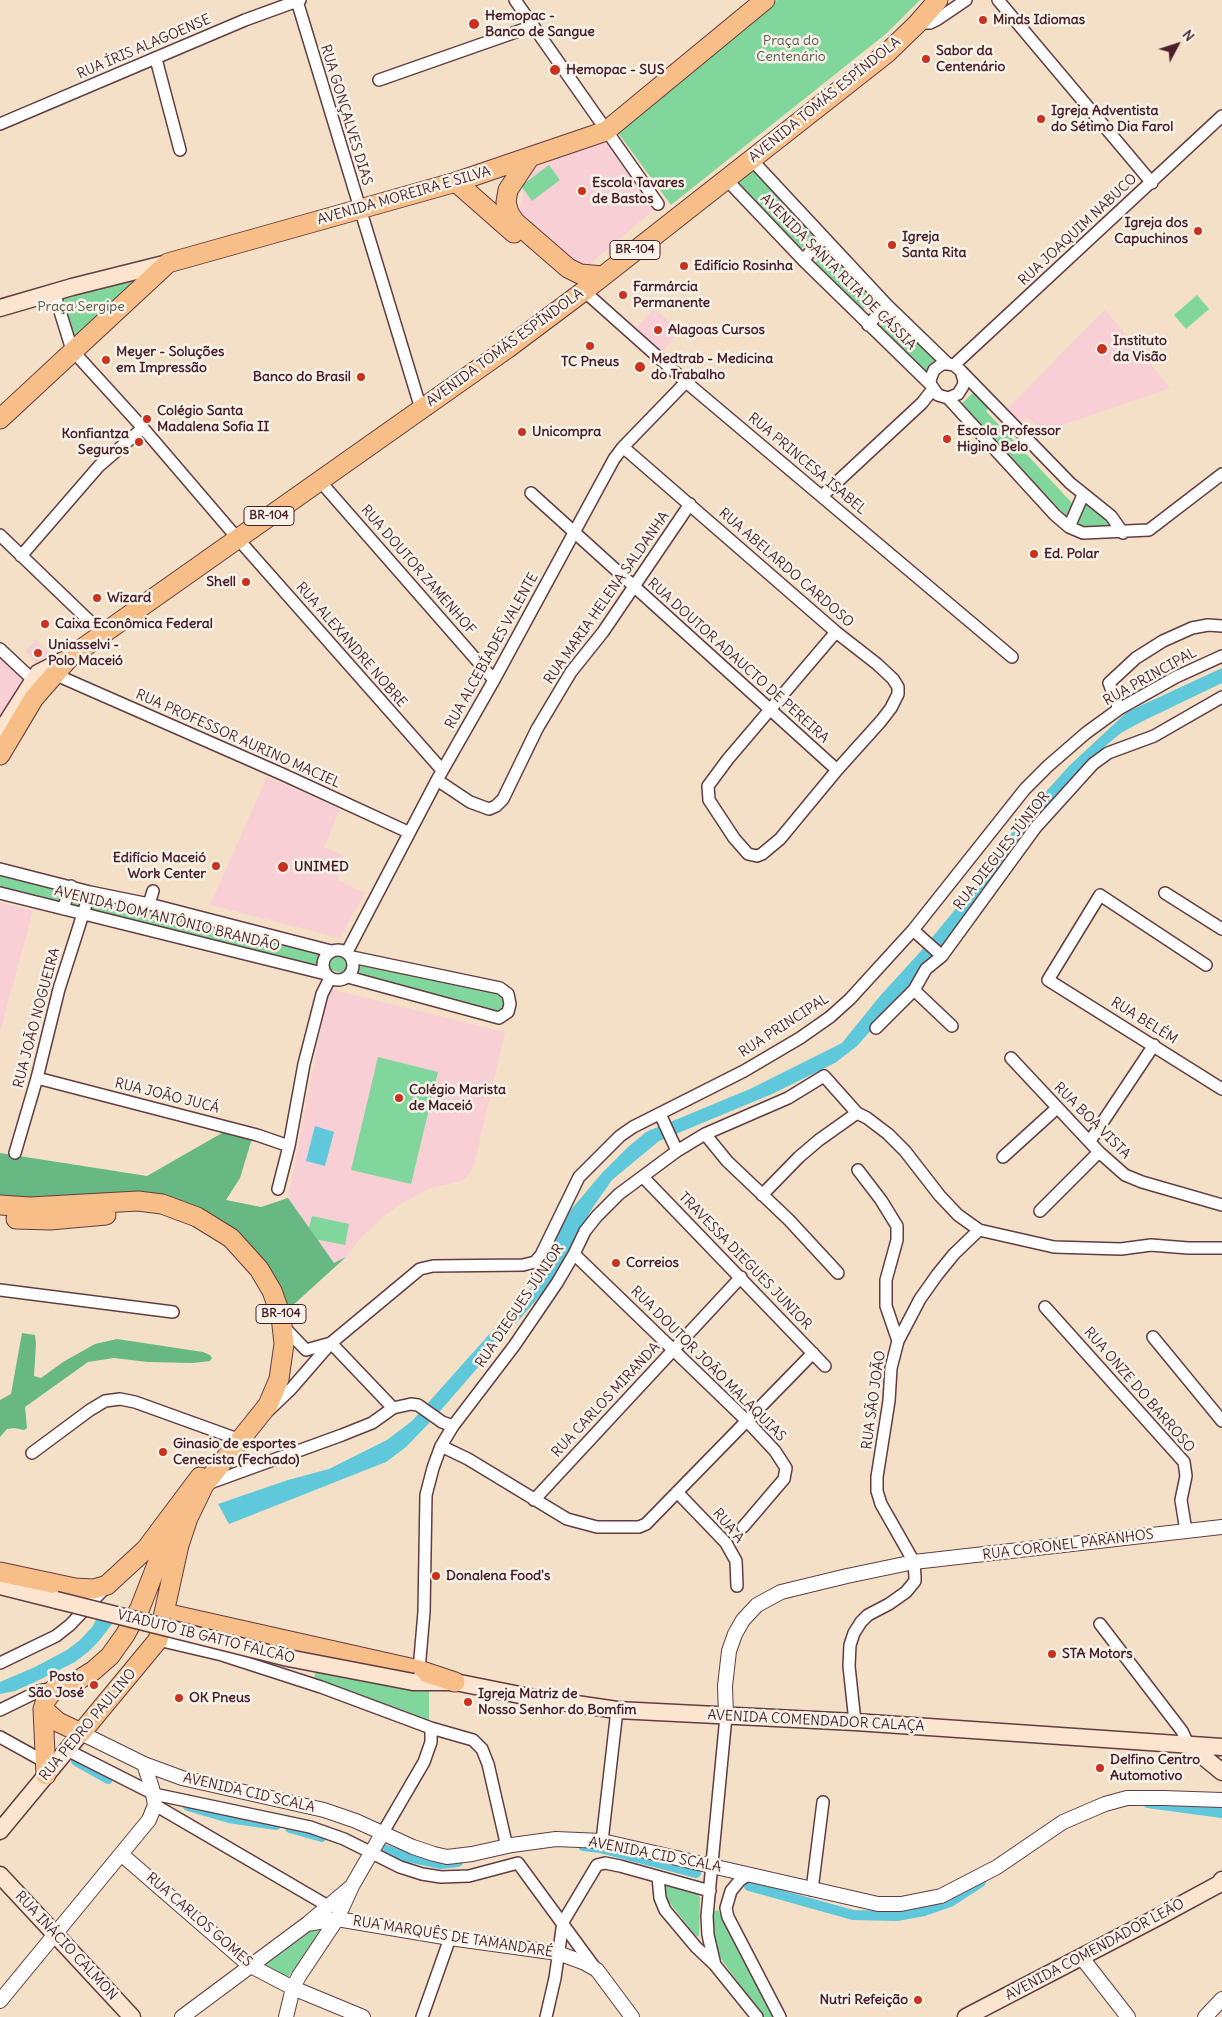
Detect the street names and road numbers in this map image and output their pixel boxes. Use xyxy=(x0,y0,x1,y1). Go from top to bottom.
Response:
street label: RUA ÍRIS ALAGOENSE xyxy=(75,11,213,83)
street label: AVENIDA TOMÁS ESPÍNDOLA xyxy=(746,34,904,166)
street label: RUA GONÇALVES DIAS xyxy=(317,43,375,187)
street label: AVENIDA MOREIRA E SILVA xyxy=(315,163,493,229)
street label: RUA JOAQUIM NABUCO xyxy=(1015,171,1141,289)
street label: AVENIDA SANTA RITA DE CÁSSIA xyxy=(757,191,919,353)
road number: BR-104 xyxy=(610,240,660,260)
street label: AVENIDA TOMÁS ESPÍNDOLA xyxy=(423,285,587,411)
street label: RUA PRINCESA ISABEL xyxy=(744,410,870,518)
street label: RUA DOUTOR ZAMENHOF xyxy=(357,502,479,638)
street label: RUA ABELARDO CARDOSO xyxy=(715,505,857,631)
road number: BR-104 xyxy=(244,506,294,526)
street label: RUA MARIA HELENA SALDANHA xyxy=(541,509,673,687)
street label: RUA ALCEBÍADES VALENTE xyxy=(442,570,542,732)
street label: RUA DOUTOR ADAUCTO DE PEREIRA xyxy=(644,575,832,747)
street label: RUA ALEXANDRE NOBRE xyxy=(292,579,410,711)
street label: RUA PRINCIPAL xyxy=(1101,644,1199,710)
street label: RUA PROFESSOR AURINO MACIEL xyxy=(133,686,343,792)
street label: RUA DIEGUES JÚNIOR xyxy=(951,788,1053,914)
street label: AVENIDA DOM ANTÔNIO BRANDÃO xyxy=(53,883,281,955)
street label: RUA JOÃO NOGUEIRA xyxy=(10,946,64,1090)
street label: RUA PRINCIPAL xyxy=(736,991,832,1061)
street label: RUA BELÉM xyxy=(1108,994,1180,1048)
street label: RUA JOÃO JUCÁ xyxy=(113,1075,221,1117)
street label: RUA BOA VISTA xyxy=(1050,1079,1134,1163)
street label: TRAVESSA DIEGUES JUNIOR xyxy=(675,1189,815,1333)
street label: RUA DIEGUES JÚNIOR xyxy=(472,1241,568,1371)
street label: RUA DOUTOR JOÃO MALAQUIAS xyxy=(627,1283,789,1445)
road number: BR-104 xyxy=(256,1305,306,1324)
street label: RUA ONZE DO BARROSO xyxy=(1080,1324,1198,1456)
street label: RUA CARLOS MIRANDA xyxy=(548,1339,664,1461)
street label: RUA SÃO JOÃO xyxy=(859,1349,889,1451)
street label: RUA A xyxy=(709,1505,747,1547)
street label: RUA CORONEL PARANHOS xyxy=(981,1526,1155,1564)
street label: VIADUTO IB GATTO FALCÃO xyxy=(116,1607,296,1667)
street label: RUA PEDRO PAULINO xyxy=(36,1666,140,1784)
street label: AVENIDA COMENDADOR CALAÇA xyxy=(707,1707,925,1735)
street label: AVENIDA CID SCALA xyxy=(181,1770,317,1816)
street label: AVENIDA CID SCALA xyxy=(587,1834,723,1876)
street label: RUA CARLOS GOMES xyxy=(142,1869,256,1971)
street label: RUA INÁCIO CALMON xyxy=(11,1888,121,2004)
street label: AVENIDA COMENDADOR LEÃO xyxy=(1003,1896,1187,2004)
street label: RUA MARQUÊS DE TAMANDARÉ xyxy=(352,1913,554,1961)

